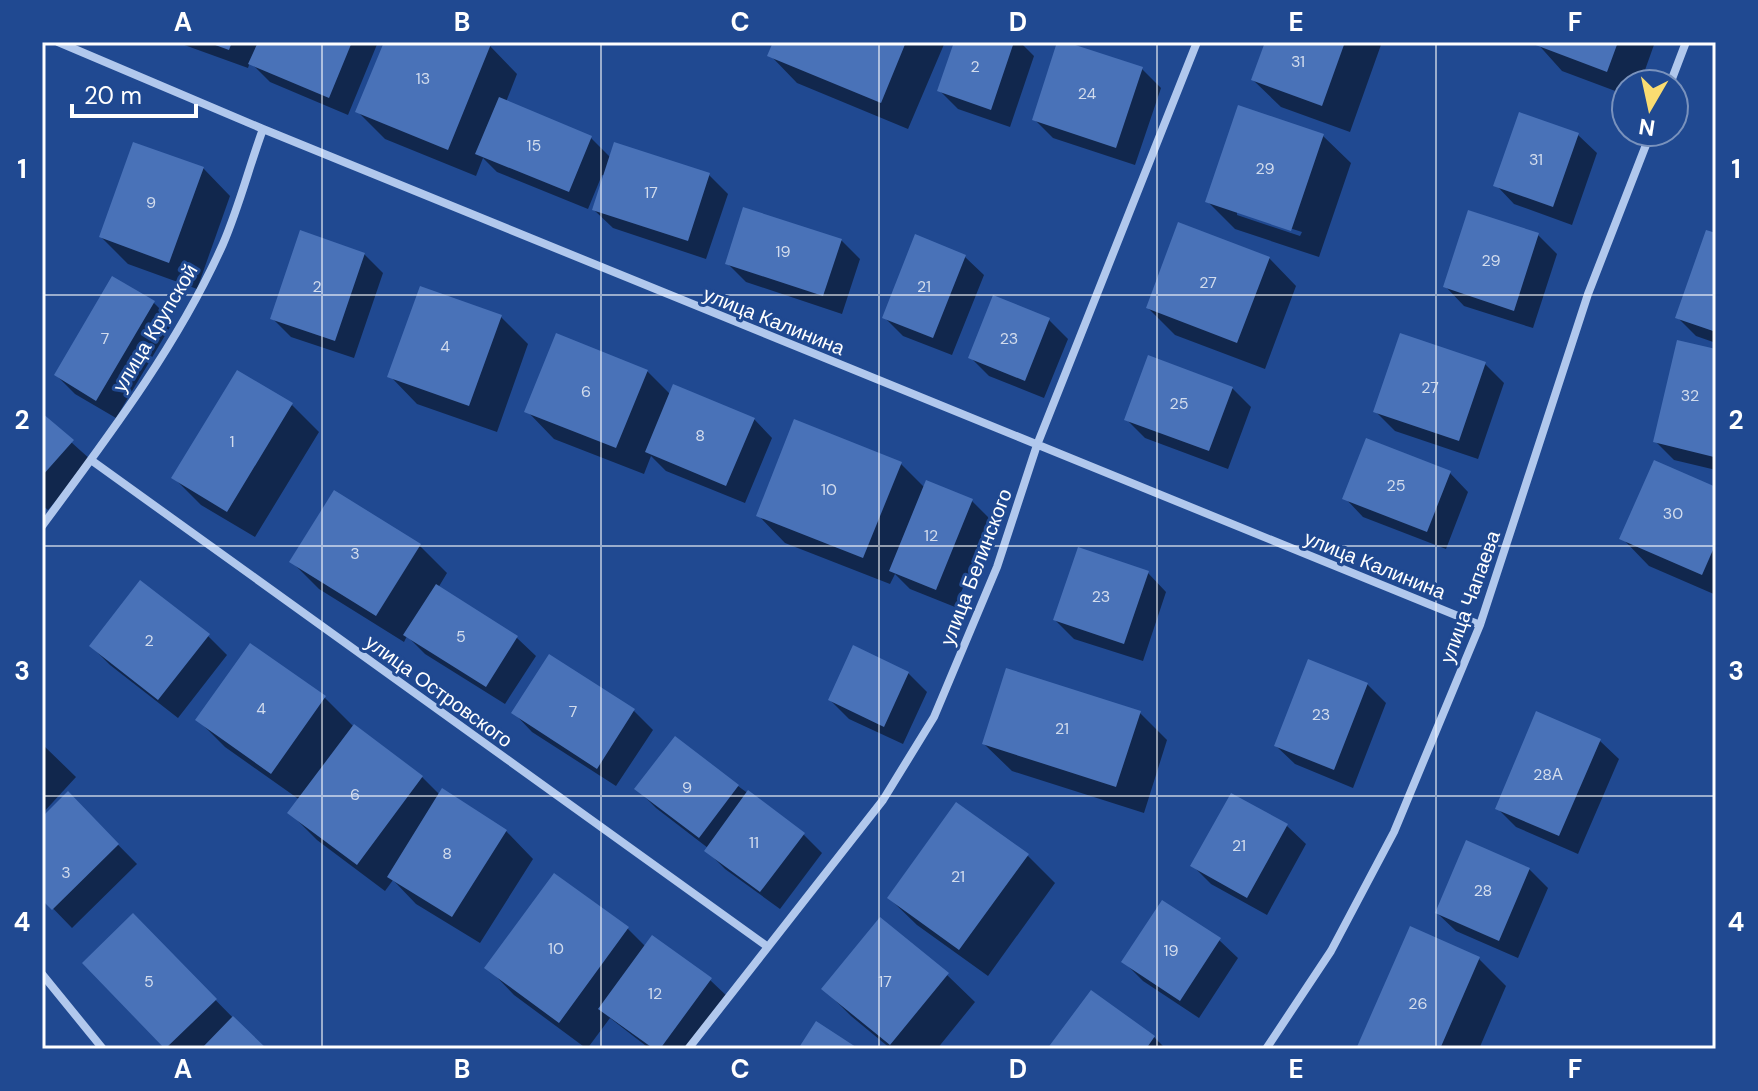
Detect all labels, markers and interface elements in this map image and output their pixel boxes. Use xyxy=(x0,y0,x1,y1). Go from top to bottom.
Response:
text: A xyxy=(174,5,192,39)
text: B xyxy=(454,5,470,39)
text: C xyxy=(730,5,750,39)
text: D xyxy=(1009,5,1027,39)
text: E xyxy=(1288,5,1304,39)
text: F xyxy=(1568,5,1582,39)
house number: 31 xyxy=(1291,51,1305,72)
house number: 2 xyxy=(970,56,980,77)
scale bar xyxy=(72,68,196,118)
house number: 13 xyxy=(416,68,430,89)
north arrow xyxy=(1610,68,1690,148)
text: 20 m xyxy=(84,80,142,111)
house number: 24 xyxy=(1078,83,1097,104)
text: N xyxy=(1637,112,1657,143)
house number: 15 xyxy=(527,135,541,156)
house number: 31 xyxy=(1529,149,1543,170)
text: 1 xyxy=(17,152,27,186)
text: 1 xyxy=(1731,152,1741,186)
house number: 29 xyxy=(1255,158,1275,179)
house number: 17 xyxy=(644,182,658,203)
house number: 9 xyxy=(146,192,156,213)
house number: 19 xyxy=(775,241,791,262)
house number: 29 xyxy=(1481,250,1501,271)
street label: улица Крупской xyxy=(107,259,203,397)
house number: 27 xyxy=(1199,272,1217,293)
house number: 2 xyxy=(312,276,322,297)
house number: 21 xyxy=(917,276,931,297)
street label: улица Калинина xyxy=(699,281,849,362)
house number: 7 xyxy=(101,328,109,349)
house number: 23 xyxy=(1000,328,1018,349)
house number: 4 xyxy=(440,336,450,357)
house number: 27 xyxy=(1421,377,1439,398)
house number: 6 xyxy=(581,381,591,402)
house number: 32 xyxy=(1681,385,1699,406)
house number: 25 xyxy=(1170,393,1188,414)
text: 2 xyxy=(14,403,30,437)
text: 2 xyxy=(1728,403,1744,437)
house number: 8 xyxy=(695,425,705,446)
house number: 1 xyxy=(230,431,235,452)
house number: 25 xyxy=(1387,475,1405,496)
house number: 10 xyxy=(821,479,837,500)
street label: улица Белинского xyxy=(934,485,1018,649)
house number: 30 xyxy=(1663,503,1683,524)
house number: 12 xyxy=(924,525,938,546)
street label: улица Калинина xyxy=(1300,525,1450,606)
street label: улица Чапаева xyxy=(1434,526,1506,667)
house number: 3 xyxy=(350,543,360,564)
house number: 23 xyxy=(1092,586,1110,607)
house number: 5 xyxy=(456,626,466,647)
street label: улица Островского xyxy=(360,629,518,753)
house number: 2 xyxy=(144,630,154,651)
text: 3 xyxy=(14,654,30,688)
text: 3 xyxy=(1728,654,1744,688)
house number: 4 xyxy=(256,698,266,719)
house number: 7 xyxy=(569,701,577,722)
house number: 23 xyxy=(1312,704,1330,725)
house number: 21 xyxy=(1055,718,1069,739)
house number: 28А xyxy=(1533,764,1563,785)
house number: 9 xyxy=(682,777,692,798)
house number: 6 xyxy=(350,784,360,805)
house number: 11 xyxy=(749,832,759,853)
house number: 21 xyxy=(1232,835,1246,856)
house number: 8 xyxy=(442,843,452,864)
house number: 3 xyxy=(61,862,71,883)
house number: 21 xyxy=(951,866,965,887)
house number: 28 xyxy=(1474,880,1492,901)
text: 4 xyxy=(14,905,30,939)
text: 4 xyxy=(1728,905,1744,939)
house number: 10 xyxy=(548,938,564,959)
house number: 19 xyxy=(1163,940,1179,961)
house number: 5 xyxy=(144,971,154,992)
house number: 17 xyxy=(878,971,892,992)
house number: 12 xyxy=(648,983,662,1004)
house number: 26 xyxy=(1408,993,1428,1014)
text: A xyxy=(174,1052,192,1086)
text: B xyxy=(454,1052,470,1086)
text: C xyxy=(730,1052,750,1086)
text: D xyxy=(1009,1052,1027,1086)
text: E xyxy=(1288,1052,1304,1086)
text: F xyxy=(1568,1052,1582,1086)

